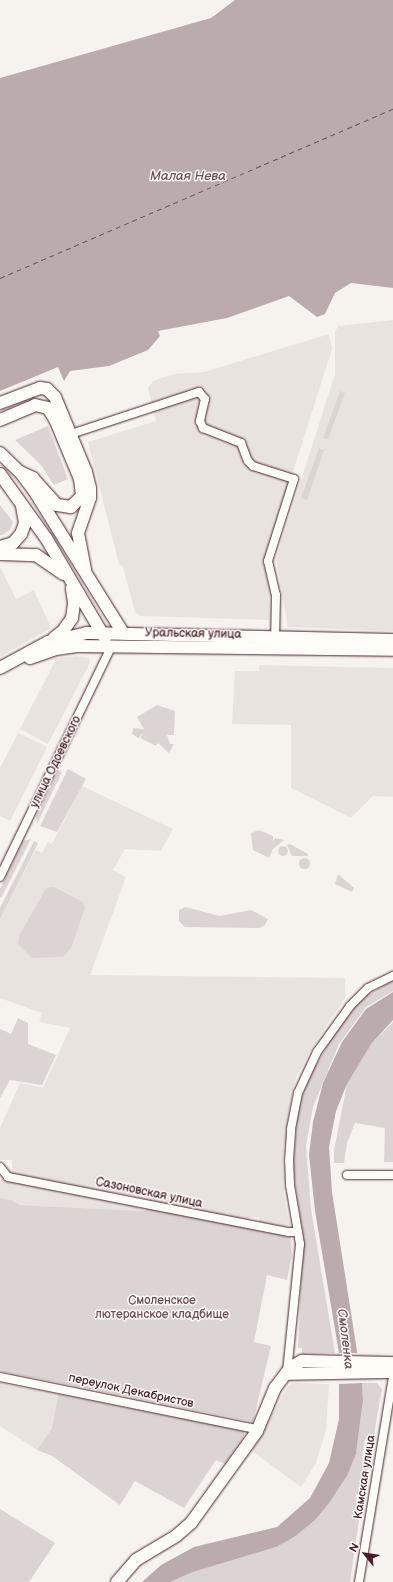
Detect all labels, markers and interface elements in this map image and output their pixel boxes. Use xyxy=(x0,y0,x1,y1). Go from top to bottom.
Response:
water label: Малая Нева xyxy=(150,168,226,184)
street label: Уральская улица xyxy=(145,626,241,642)
street label: улица Одоевского xyxy=(27,714,85,810)
street label: Сазоновская улица xyxy=(94,1175,204,1211)
park label: Смоленское лютеранское кладбище xyxy=(95,1294,229,1322)
water label: Смоленка xyxy=(334,1308,356,1370)
street label: переулок Декабристов xyxy=(67,1371,195,1411)
street label: Камская улица xyxy=(351,1434,379,1520)
north arrow xyxy=(345,1534,385,1574)
text: N xyxy=(346,1541,362,1555)

